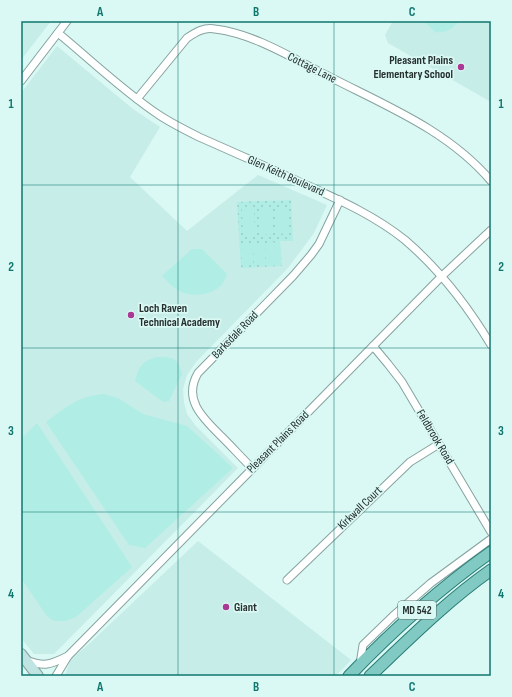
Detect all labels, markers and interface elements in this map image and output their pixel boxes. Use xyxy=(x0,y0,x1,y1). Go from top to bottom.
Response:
text: A xyxy=(96,4,104,20)
text: B xyxy=(253,4,259,20)
text: C xyxy=(409,4,416,20)
street label: Cottage Lane xyxy=(285,49,339,87)
place label: Pleasant Plains Elementary School xyxy=(373,53,453,82)
marker: Pleasant Plains Elementary School xyxy=(456,62,466,72)
text: 1 xyxy=(8,96,14,112)
text: 1 xyxy=(498,96,504,112)
street label: Glen Keith Boulevard xyxy=(245,152,327,200)
text: 2 xyxy=(8,259,14,275)
text: 2 xyxy=(498,259,504,275)
place label: Loch Raven Technical Academy xyxy=(139,301,220,330)
street label: Barksdale Road xyxy=(209,308,261,362)
marker: Loch Raven Technical Academy xyxy=(126,310,136,320)
street label: Feldbrook Road xyxy=(413,407,457,467)
street label: Pleasant Plains Road xyxy=(244,408,312,476)
text: 3 xyxy=(8,423,14,439)
text: 3 xyxy=(498,423,504,439)
street label: Kirkwall Court xyxy=(335,483,386,533)
text: 4 xyxy=(8,586,14,602)
text: 4 xyxy=(498,586,504,602)
place label: Giant xyxy=(234,600,257,615)
road number: MD 542 xyxy=(398,601,436,619)
marker: Giant xyxy=(221,602,231,612)
text: A xyxy=(96,679,104,695)
text: B xyxy=(253,679,259,695)
text: C xyxy=(409,679,416,695)

